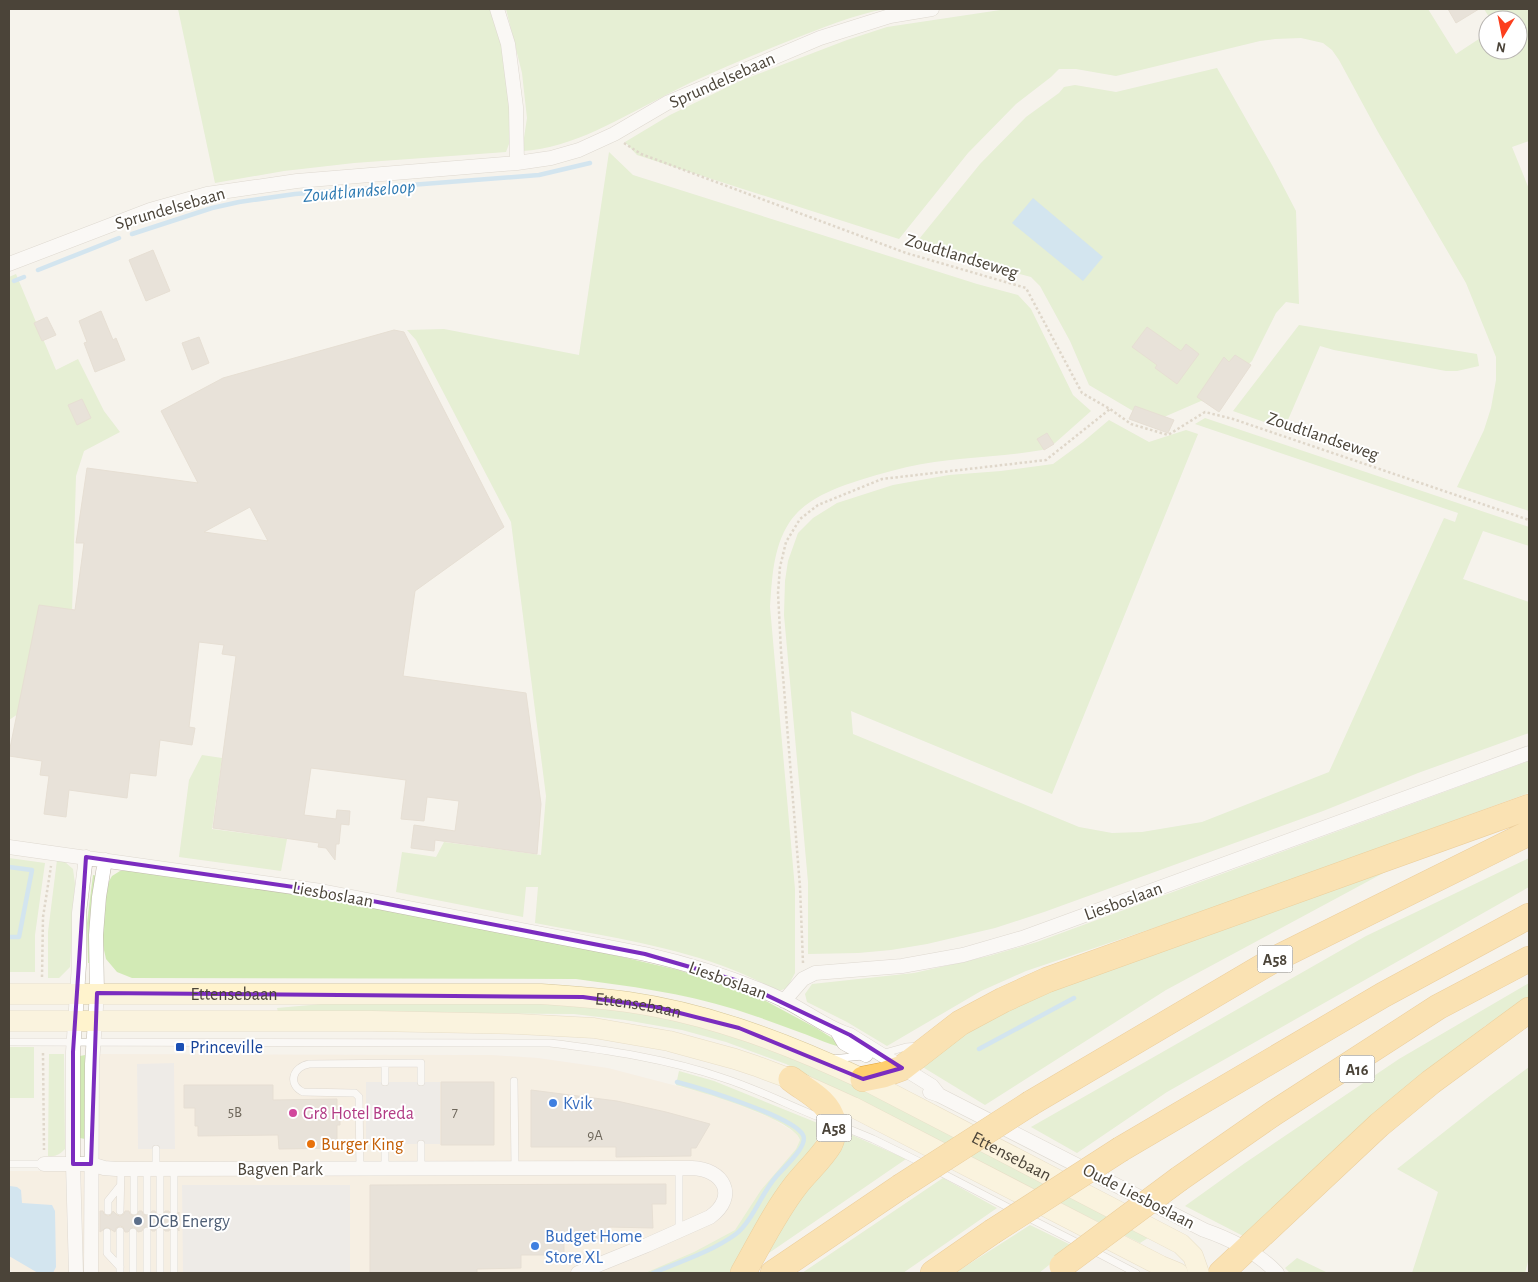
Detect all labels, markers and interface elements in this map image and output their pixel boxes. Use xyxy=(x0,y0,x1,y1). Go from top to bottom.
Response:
north arrow xyxy=(1478,10,1528,60)
text: N xyxy=(1495,39,1507,55)
street label: Sprundelsebaan xyxy=(667,50,778,112)
water label: Zoudtlandseloop xyxy=(302,177,416,206)
street label: Sprundelsebaan xyxy=(113,185,227,233)
street label: Zoudtlandseweg xyxy=(903,231,1021,283)
street label: Zoudtlandseweg xyxy=(1264,409,1381,465)
street label: Liesboslaan xyxy=(291,879,375,911)
street label: Liesboslaan xyxy=(1082,880,1165,924)
road number: A58 xyxy=(1258,946,1292,972)
street label: Liesboslaan xyxy=(686,959,769,1003)
street label: Ettensebaan xyxy=(190,986,278,1004)
street label: Ettensebaan xyxy=(594,990,683,1022)
place label: Princeville xyxy=(190,1039,263,1057)
marker: Princeville xyxy=(174,1041,186,1053)
road number: A16 xyxy=(1340,1056,1374,1082)
place label: Kvik xyxy=(563,1095,593,1113)
marker: Kvik xyxy=(547,1097,559,1109)
house number: 5B xyxy=(228,1105,242,1120)
place label: Gr8 Hotel Breda xyxy=(303,1105,414,1123)
house number: 7 xyxy=(452,1105,458,1120)
marker: Gr8 Hotel Breda xyxy=(287,1107,299,1119)
road number: A58 xyxy=(816,1114,852,1142)
house number: 9A xyxy=(587,1128,603,1143)
street label: Ettensebaan xyxy=(968,1129,1054,1185)
place label: Burger King xyxy=(321,1136,404,1154)
marker: Burger King xyxy=(305,1138,317,1150)
street label: Bagven Park xyxy=(237,1161,324,1179)
street label: Oude Liesboslaan xyxy=(1080,1161,1197,1233)
place label: DCB Energy xyxy=(148,1213,230,1231)
marker: DCB Energy xyxy=(132,1215,144,1227)
place label: Budget Home Store XL xyxy=(545,1228,642,1267)
marker: Budget Home Store XL xyxy=(529,1240,541,1252)

